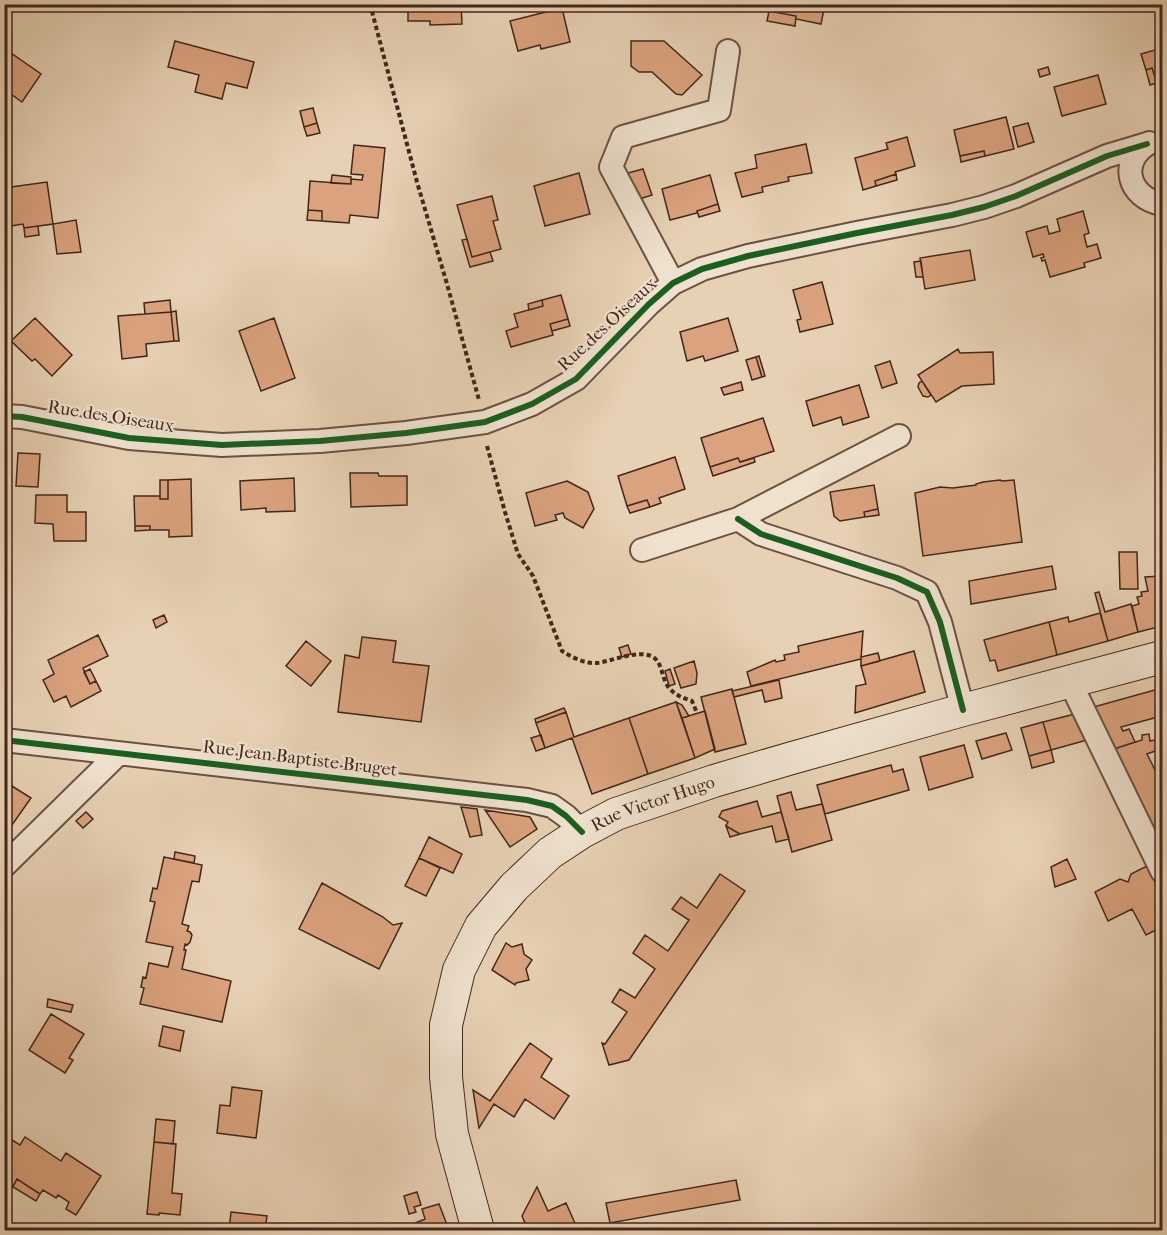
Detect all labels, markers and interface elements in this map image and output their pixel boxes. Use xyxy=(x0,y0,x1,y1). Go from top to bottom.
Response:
street label: Rue des Oiseaux xyxy=(553,273,662,376)
street label: Rue des Oiseaux xyxy=(46,396,176,437)
street label: Rue Jean Baptiste Bruget xyxy=(202,736,399,781)
street label: Rue Victor Hugo xyxy=(587,772,717,836)

